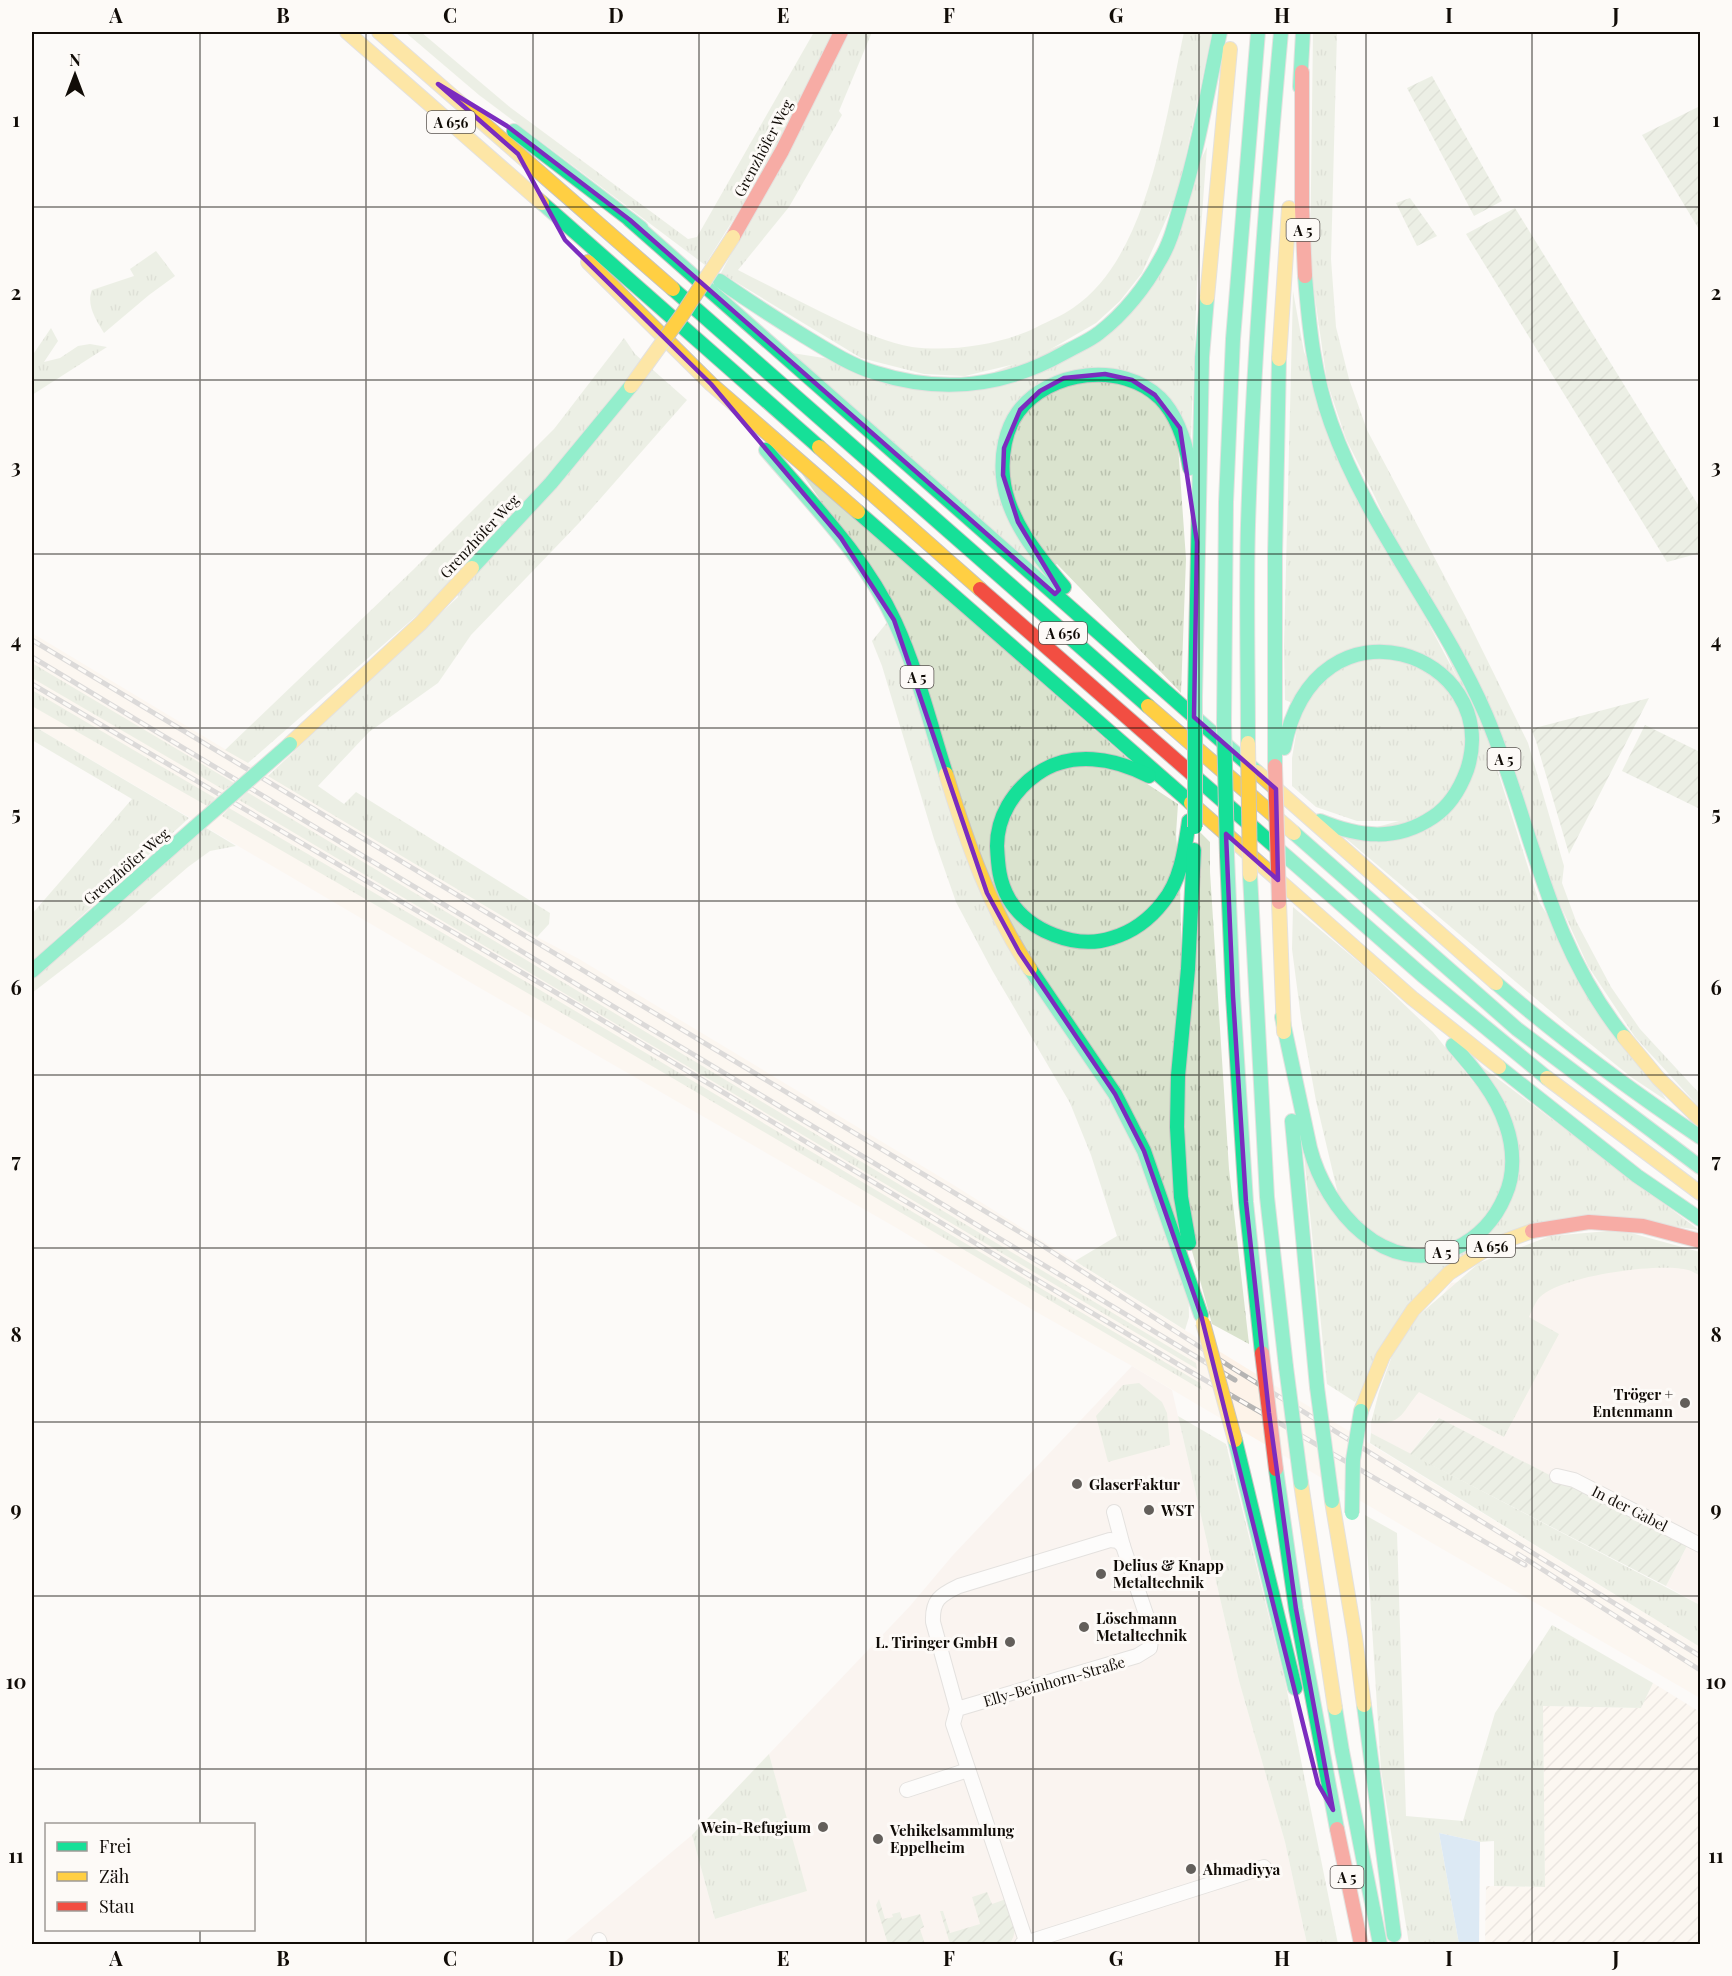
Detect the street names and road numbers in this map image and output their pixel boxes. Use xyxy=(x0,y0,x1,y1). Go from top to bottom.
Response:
street label: Grenzhöfer Weg xyxy=(729,96,797,200)
road number: A 656 xyxy=(427,111,475,133)
road number: A 5 xyxy=(1286,219,1320,241)
street label: Grenzhöfer Weg xyxy=(435,490,523,582)
road number: A 656 xyxy=(1039,622,1087,644)
road number: A 5 xyxy=(900,666,934,688)
road number: A 5 xyxy=(1488,748,1520,770)
street label: Grenzhöfer Weg xyxy=(79,823,173,909)
road number: A 656 xyxy=(1467,1235,1515,1257)
road number: A 5 xyxy=(1426,1241,1458,1263)
street label: In der Gabel xyxy=(1589,1480,1671,1536)
street label: Elly-Beinhorn-Straße xyxy=(981,1651,1127,1711)
road number: A 5 xyxy=(1330,1866,1364,1888)

